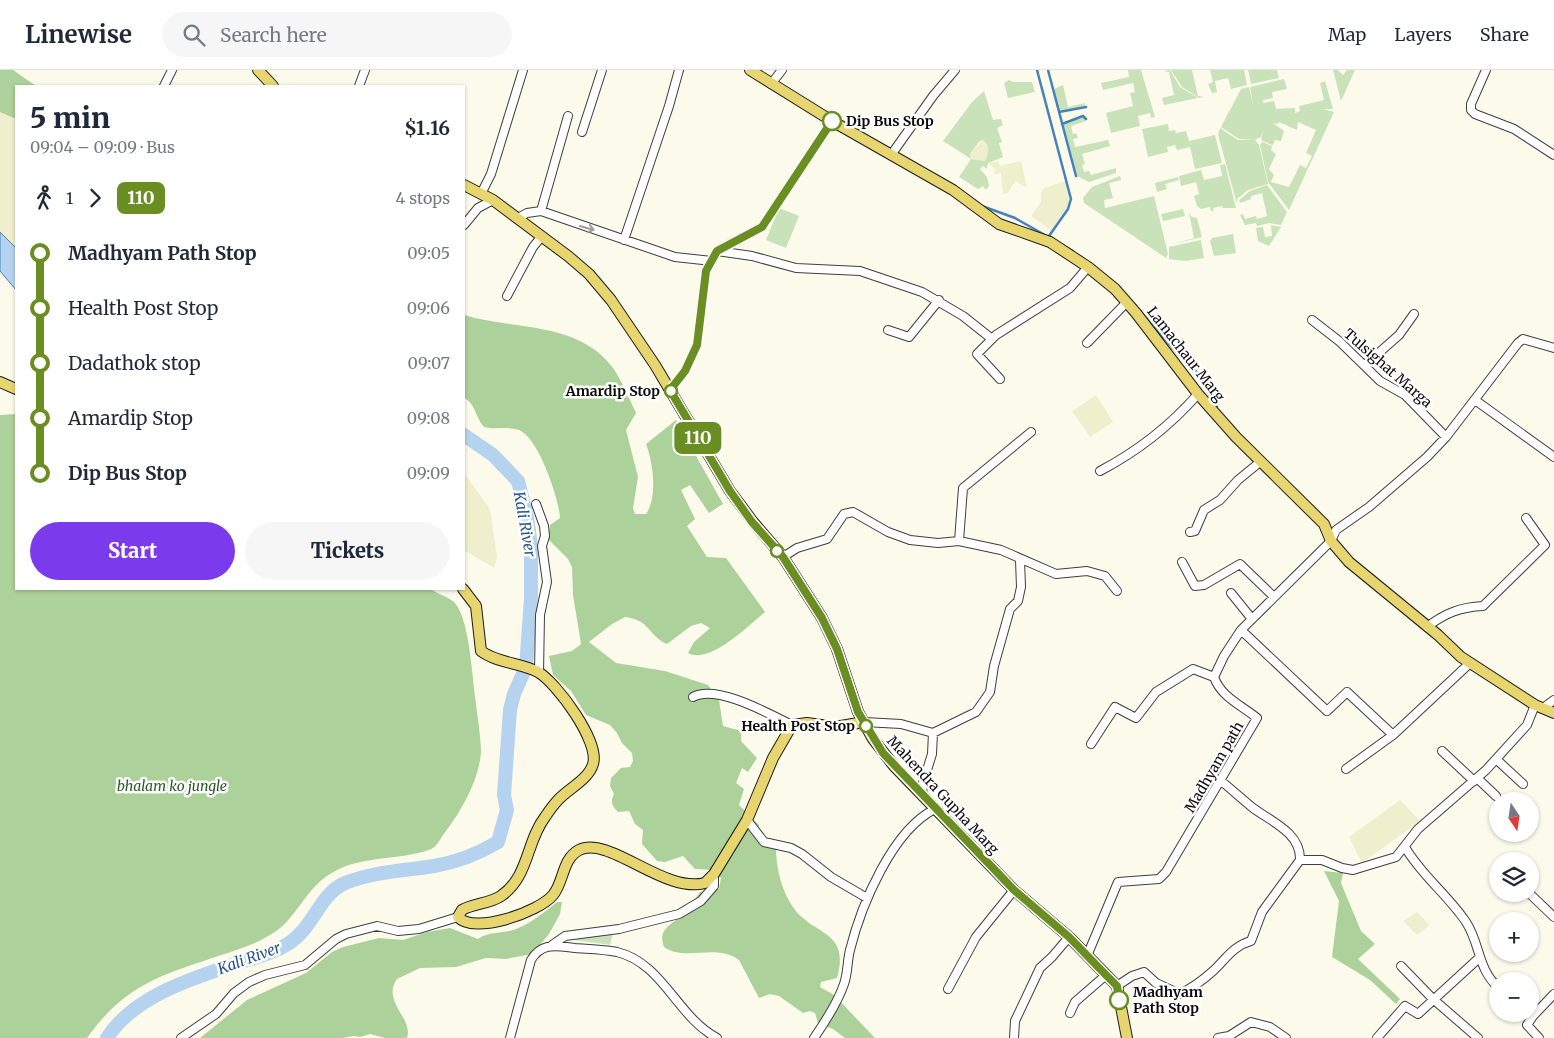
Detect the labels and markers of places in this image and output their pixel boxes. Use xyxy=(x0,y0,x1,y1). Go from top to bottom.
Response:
marker: Dip Bus Stop xyxy=(822,111,842,131)
place label: Dip Bus Stop xyxy=(846,112,934,130)
place label: Amardip Stop xyxy=(565,382,660,400)
marker: Amardip Stop xyxy=(664,384,678,398)
unlabelled marker xyxy=(770,544,784,558)
place label: Health Post Stop xyxy=(741,717,855,735)
marker: Health Post Stop xyxy=(859,719,873,733)
place label: Madhyam Path Stop xyxy=(1133,983,1203,1017)
marker: Madhyam Path Stop xyxy=(1109,990,1129,1010)

